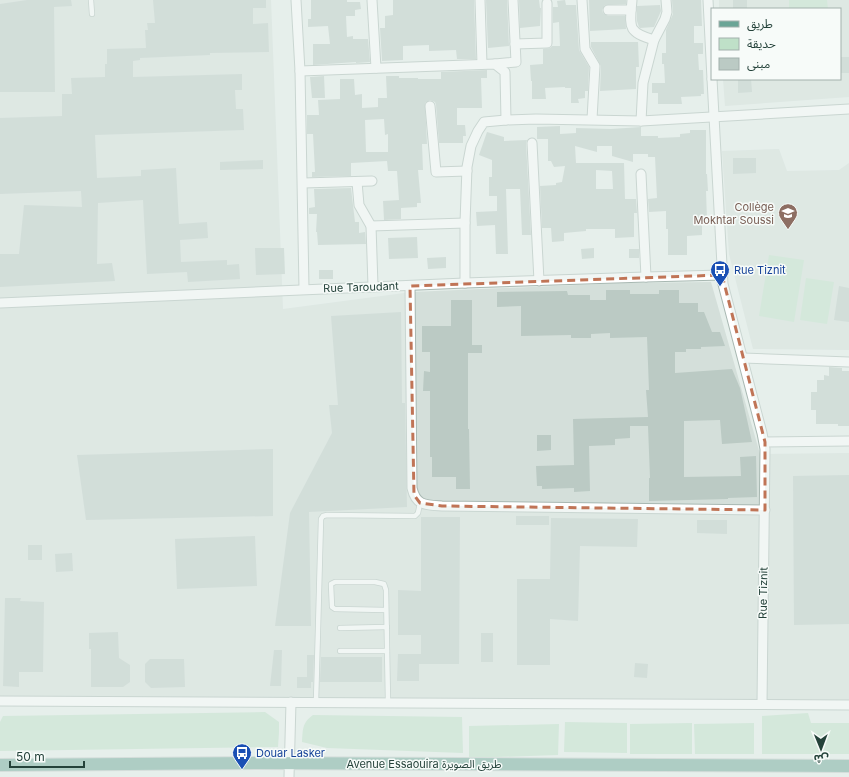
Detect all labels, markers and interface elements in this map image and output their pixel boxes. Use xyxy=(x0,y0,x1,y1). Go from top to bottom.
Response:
legend xyxy=(711,8,841,80)
text: طريق xyxy=(747,16,773,32)
text: حديقة xyxy=(747,36,776,51)
text: مبنى xyxy=(747,56,770,71)
place label: Collège Mokhtar Soussi xyxy=(693,200,774,227)
school or university icon: Collège Mokhtar Soussi xyxy=(777,202,799,230)
bus stop icon: Rue Tiznit xyxy=(709,259,731,287)
place label: Rue Tiznit xyxy=(734,263,786,277)
street label: Rue Taroudant xyxy=(323,279,399,295)
street label: Rue Tiznit xyxy=(756,567,770,619)
north arrow xyxy=(801,729,841,769)
bus stop icon: Douar Lasker xyxy=(231,742,253,770)
scale bar xyxy=(10,743,84,769)
place label: Douar Lasker xyxy=(256,746,325,760)
text: 50 m xyxy=(16,749,45,764)
text: ش xyxy=(814,752,829,766)
street label: Avenue Essaouira طريق الصويرة xyxy=(347,757,501,771)

